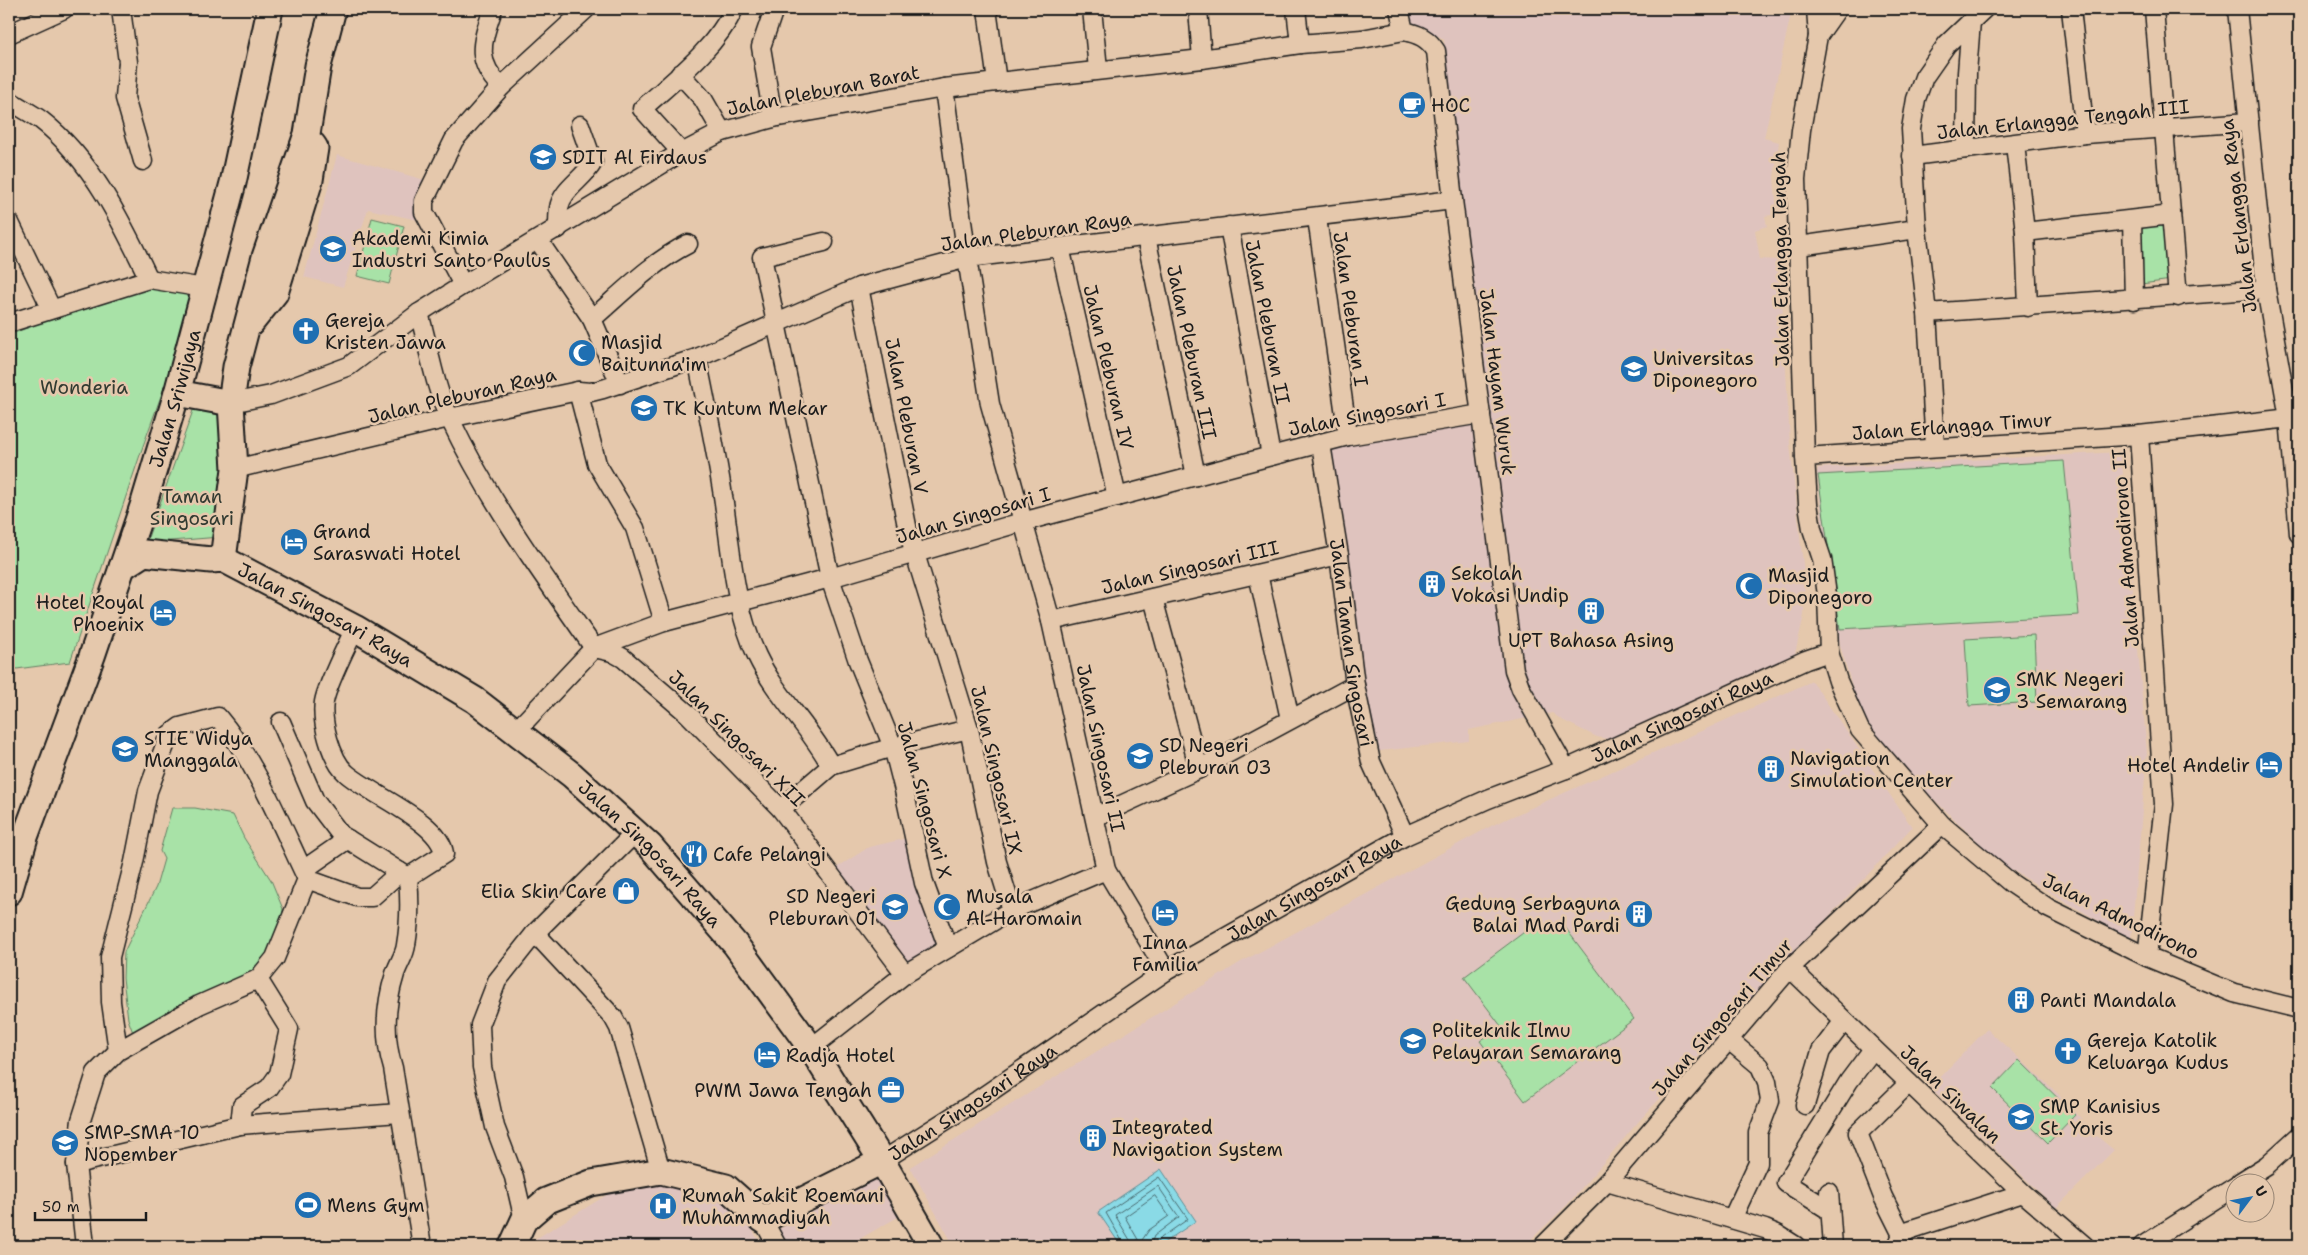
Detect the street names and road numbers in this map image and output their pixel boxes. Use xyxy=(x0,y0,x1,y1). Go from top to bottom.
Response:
street label: Jalan Pleburan Barat xyxy=(725,60,922,121)
street label: Jalan Erlangga Tengah III xyxy=(1936,94,2191,145)
street label: Jalan Erlangga Raya xyxy=(2214,117,2263,314)
street label: Jalan Erlangga Tengah xyxy=(1766,151,1795,367)
street label: Jalan Pleburan Raya xyxy=(939,206,1133,257)
street label: Jalan Pleburan I xyxy=(1327,230,1374,388)
street label: Jalan Pleburan II xyxy=(1239,238,1296,406)
street label: Jalan Pleburan III xyxy=(1161,263,1222,441)
street label: Jalan Pleburan IV xyxy=(1077,282,1140,452)
street label: Jalan Hayam Wuruk xyxy=(1474,287,1521,477)
street label: Jalan Sriwijaya xyxy=(143,326,207,471)
street label: Jalan Pleburan V xyxy=(879,336,934,496)
street label: Jalan Pleburan Raya xyxy=(366,362,559,429)
street label: Jalan Singosari I xyxy=(1286,387,1448,442)
street label: Jalan Erlangga Timur xyxy=(1851,407,2053,446)
street label: Jalan Admodirono II xyxy=(2106,448,2145,648)
street label: Jalan Singosari I xyxy=(893,481,1053,550)
street label: Jalan Singosari III xyxy=(1099,535,1281,600)
street label: Jalan Taman Singosari xyxy=(1323,537,1380,749)
street label: Jalan Singosari Raya xyxy=(233,557,418,673)
street label: Jalan Singosari II xyxy=(1071,662,1130,834)
street label: Jalan Singosari XII xyxy=(663,665,810,812)
street label: Jalan Singosari Raya xyxy=(1588,665,1777,769)
street label: Jalan Singosari IX xyxy=(965,683,1028,857)
street label: Jalan Singosari X xyxy=(892,719,958,881)
street label: Jalan Singosari Raya xyxy=(573,775,727,933)
street label: Jalan Singosari Raya xyxy=(1223,828,1406,947)
street label: Jalan Admodirono xyxy=(2038,868,2203,965)
street label: Jalan Singosari Timur xyxy=(1647,933,1798,1102)
street label: Jalan Singosari Raya xyxy=(884,1038,1062,1167)
street label: Jalan Siwalan xyxy=(1895,1040,2007,1149)

